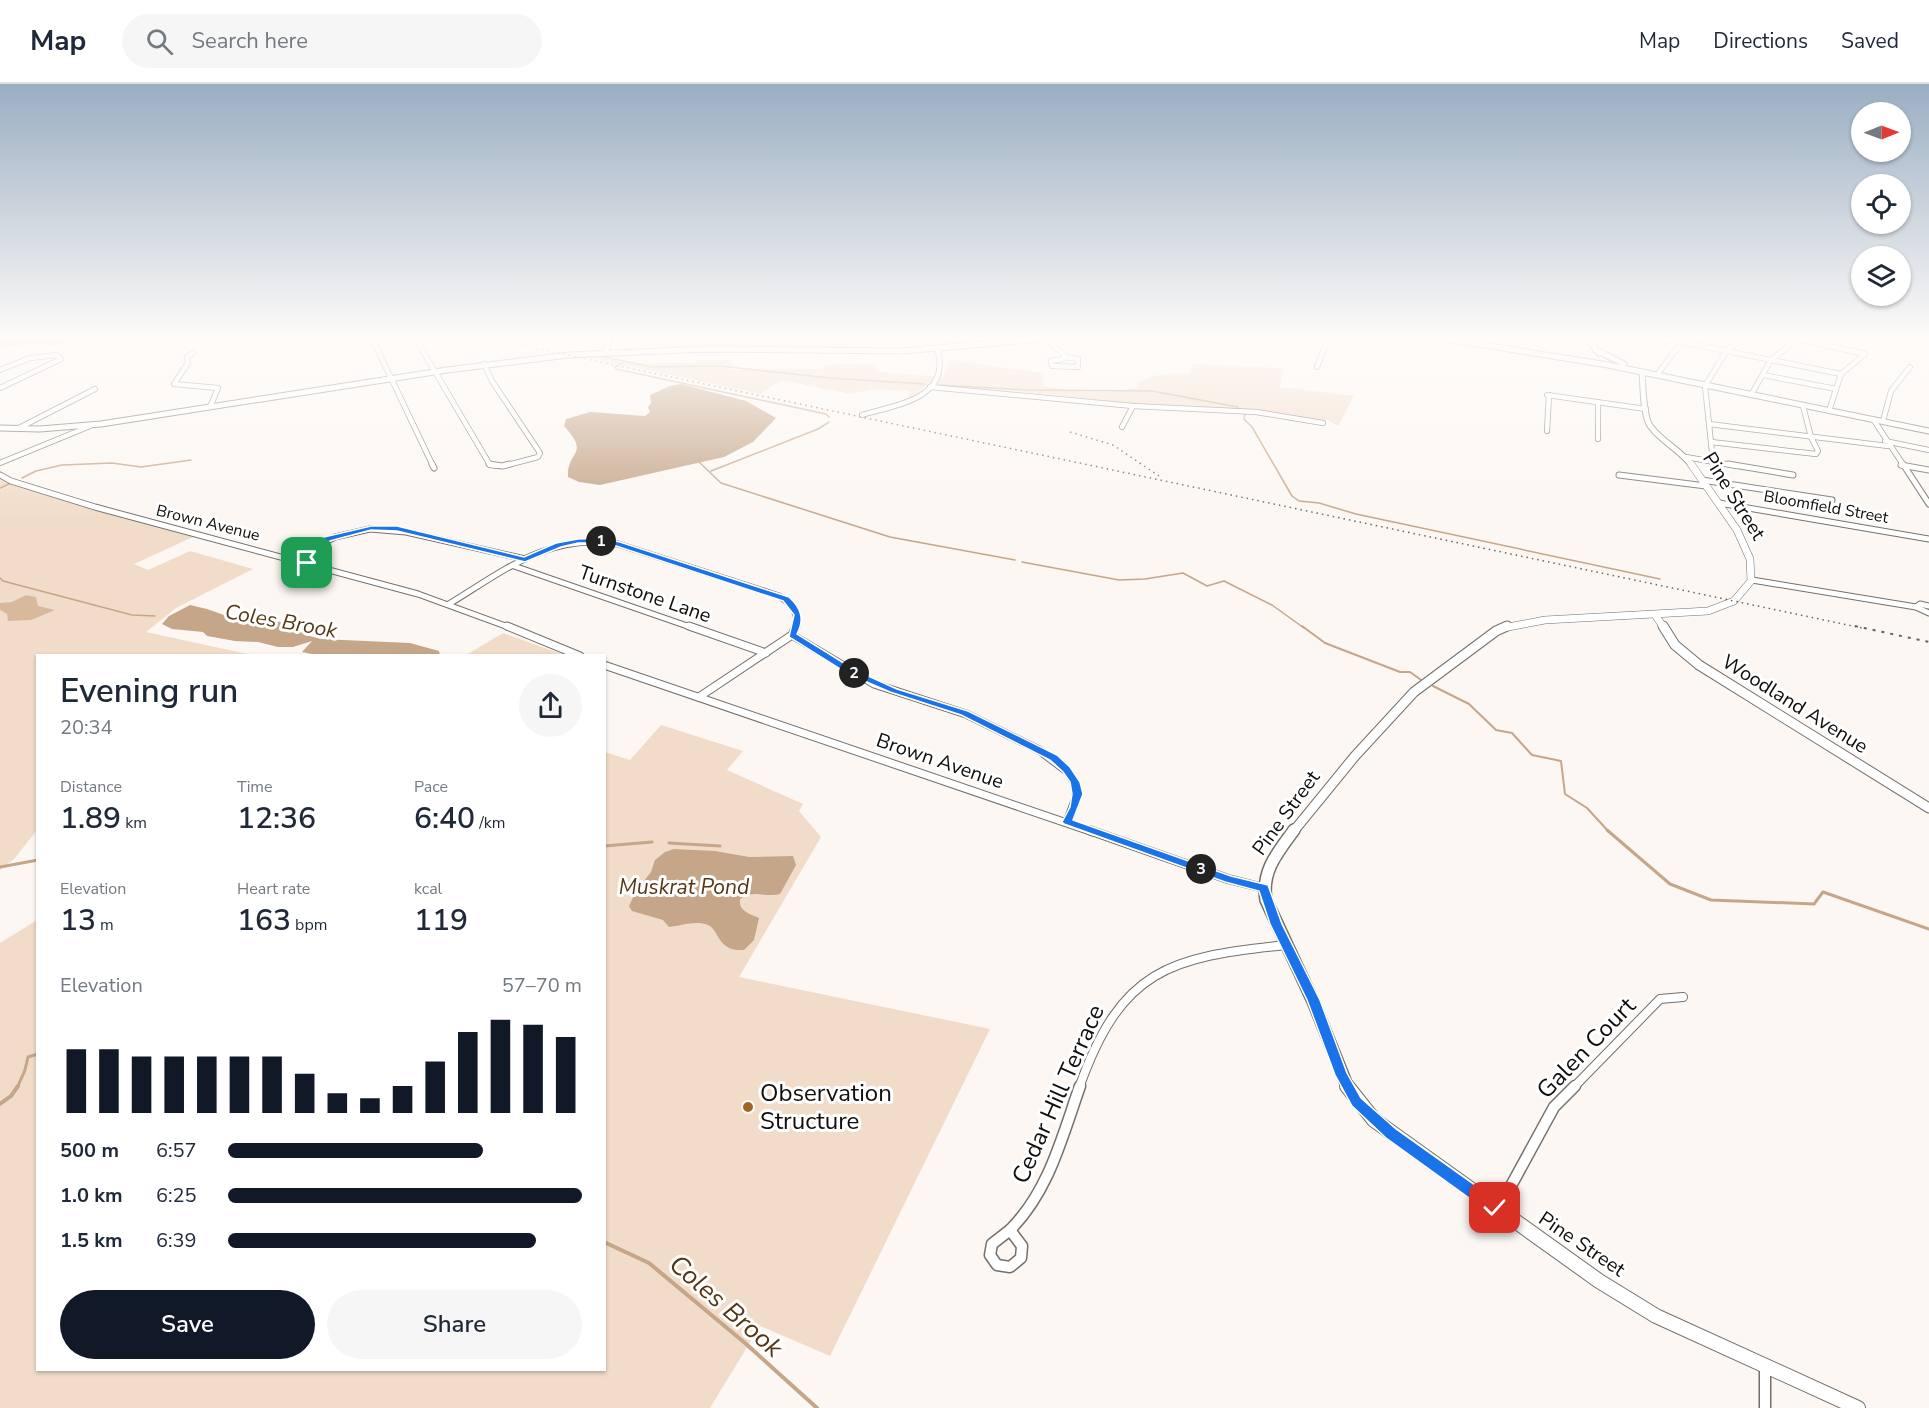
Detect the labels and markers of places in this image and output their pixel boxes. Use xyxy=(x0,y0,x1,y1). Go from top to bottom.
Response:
pin: 1 xyxy=(586,526,616,556)
pin xyxy=(281,537,332,588)
pin: 2 xyxy=(839,658,869,688)
pin: 3 xyxy=(1186,854,1216,884)
place label: Observation Structure xyxy=(760,1077,892,1137)
marker: Observation Structure xyxy=(741,1100,755,1114)
pin xyxy=(1469,1182,1520,1233)

